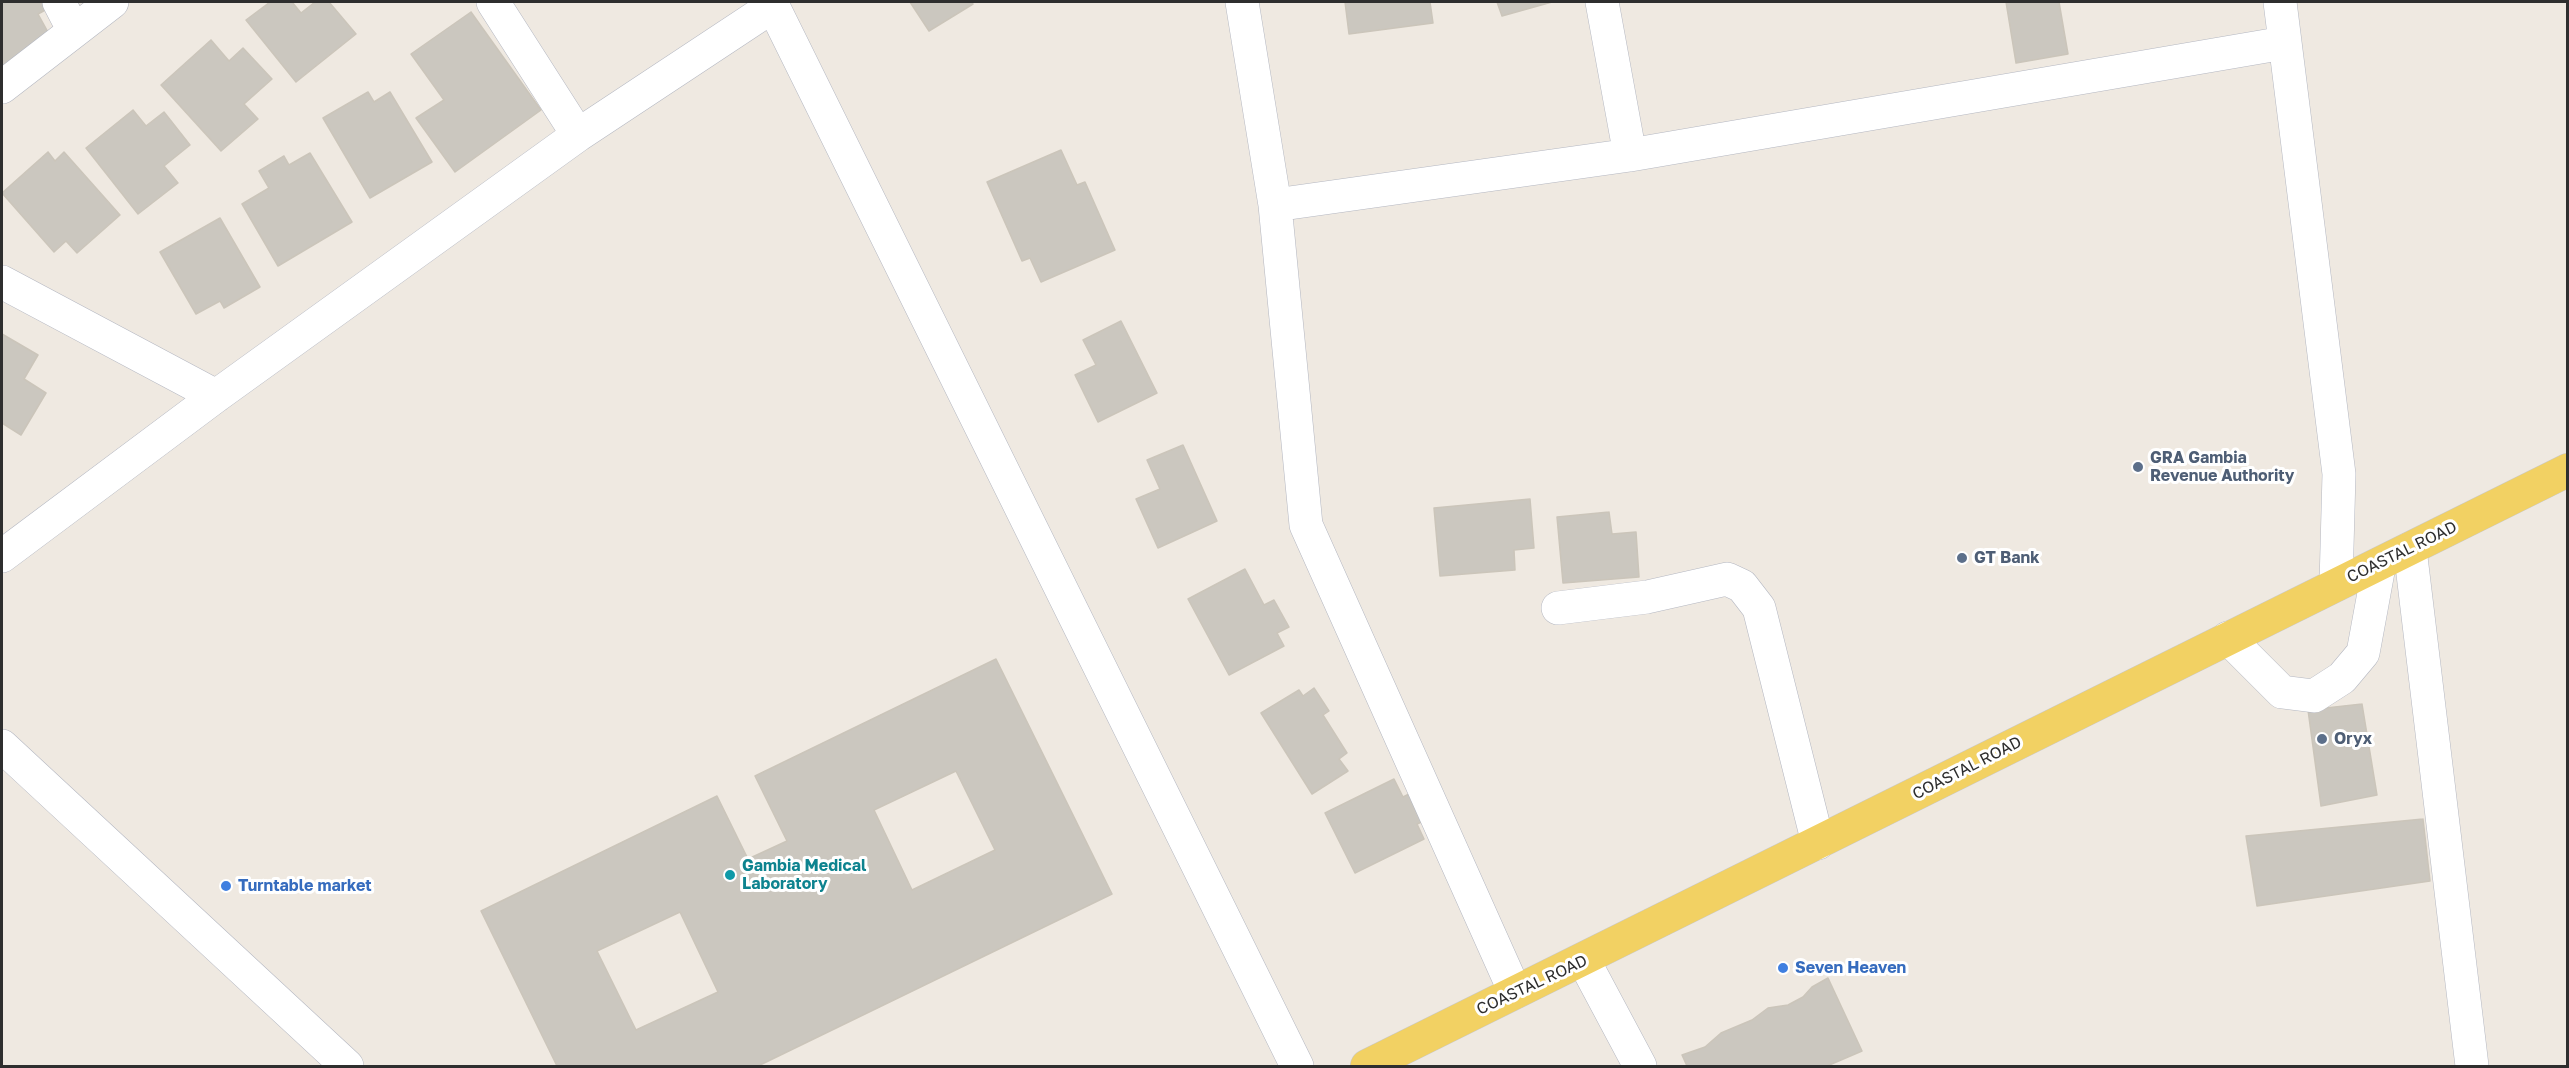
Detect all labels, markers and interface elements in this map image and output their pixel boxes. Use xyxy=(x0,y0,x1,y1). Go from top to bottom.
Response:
place label: GRA Gambia Revenue Authority xyxy=(2150,448,2294,486)
marker: GRA Gambia Revenue Authority xyxy=(2131,460,2145,474)
street label: COASTAL ROAD xyxy=(2344,517,2460,587)
place label: GT Bank xyxy=(1974,548,2040,568)
marker: GT Bank xyxy=(1955,551,1969,565)
place label: Oryx xyxy=(2334,729,2372,749)
street label: COASTAL ROAD xyxy=(1909,732,2025,804)
marker: Oryx xyxy=(2315,732,2329,746)
place label: Gambia Medical Laboratory xyxy=(742,856,866,894)
marker: Gambia Medical Laboratory xyxy=(723,868,737,882)
place label: Turntable market xyxy=(238,876,372,896)
marker: Turntable market xyxy=(219,879,233,893)
street label: COASTAL ROAD xyxy=(1474,951,1590,1019)
place label: Seven Heaven xyxy=(1795,958,1906,978)
marker: Seven Heaven xyxy=(1776,961,1790,975)

